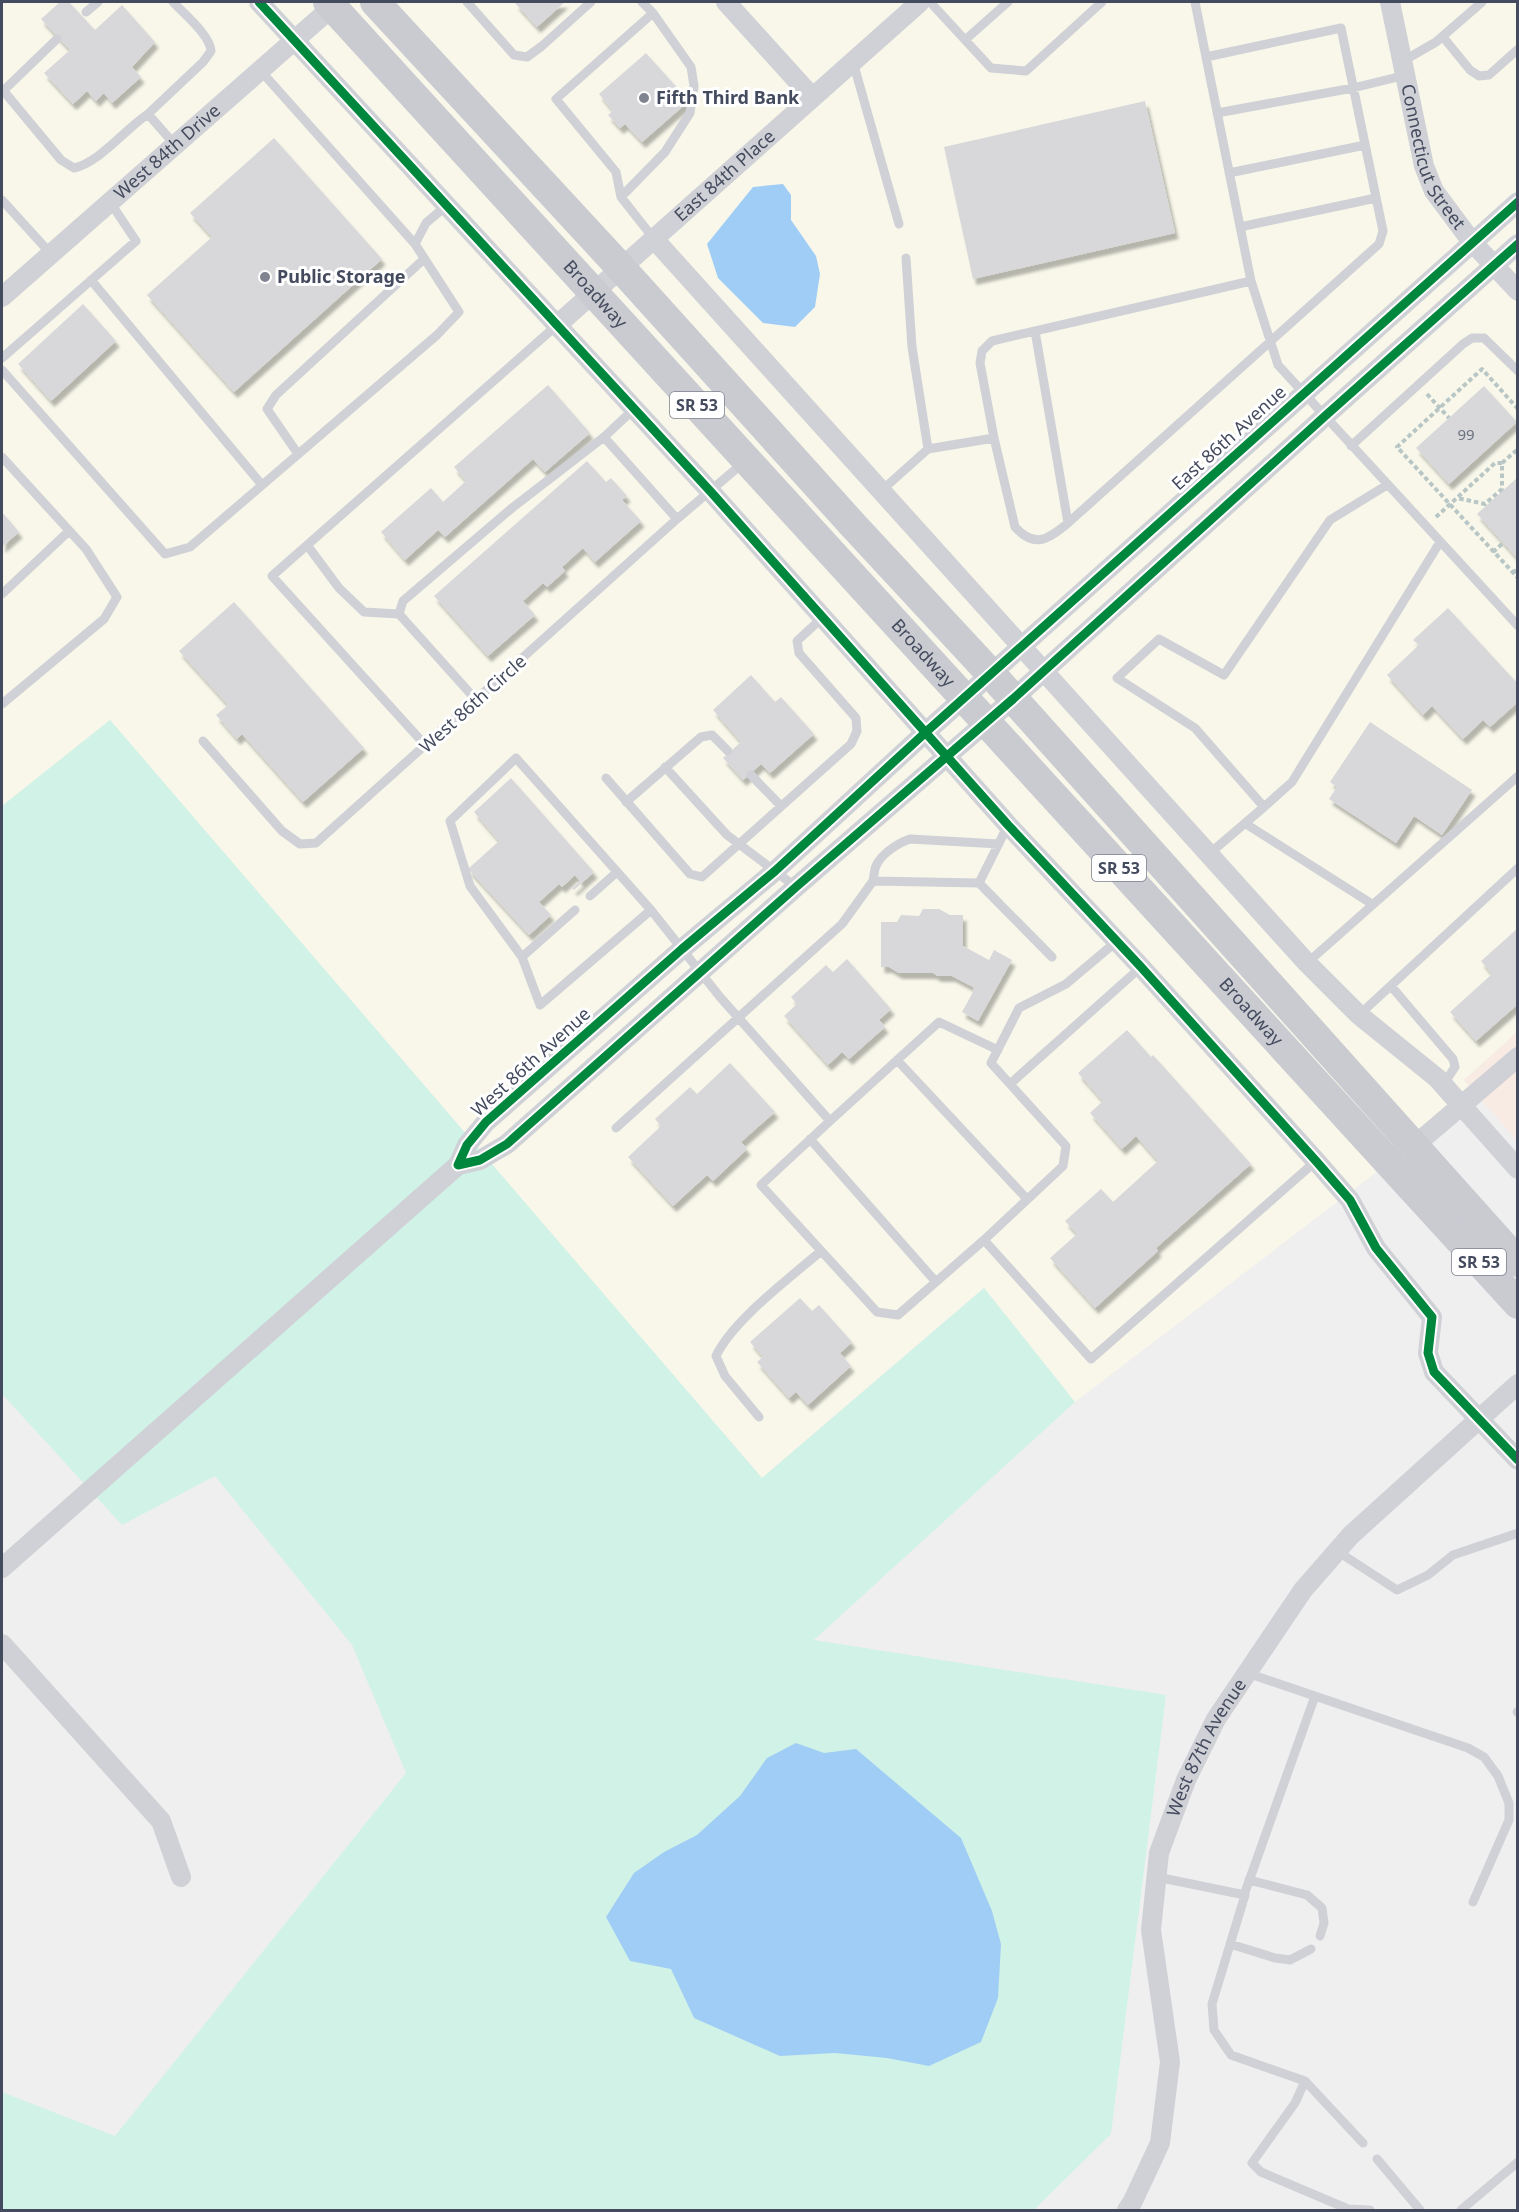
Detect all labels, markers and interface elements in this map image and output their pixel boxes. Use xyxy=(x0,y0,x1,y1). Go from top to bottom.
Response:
street label: Connecticut Street xyxy=(1396,82,1472,234)
place label: Fifth Third Bank xyxy=(656,85,800,109)
marker: Fifth Third Bank xyxy=(637,91,651,105)
street label: West 84th Drive xyxy=(108,98,225,204)
street label: East 84th Place xyxy=(669,124,780,226)
street label: Broadway xyxy=(559,254,634,333)
place label: Public Storage xyxy=(277,264,406,288)
marker: Public Storage xyxy=(258,270,272,284)
street label: East 86th Avenue xyxy=(1166,379,1291,495)
road number: SR 53 xyxy=(670,392,724,418)
house number: 99 xyxy=(1457,424,1475,444)
street label: Broadway xyxy=(886,613,962,692)
street label: West 86th Circle xyxy=(414,649,531,758)
road number: SR 53 xyxy=(1092,855,1146,881)
street label: Broadway xyxy=(1214,972,1289,1051)
street label: West 86th Avenue xyxy=(466,1001,595,1121)
road number: SR 53 xyxy=(1452,1249,1506,1275)
street label: West 87th Avenue xyxy=(1161,1673,1251,1820)

